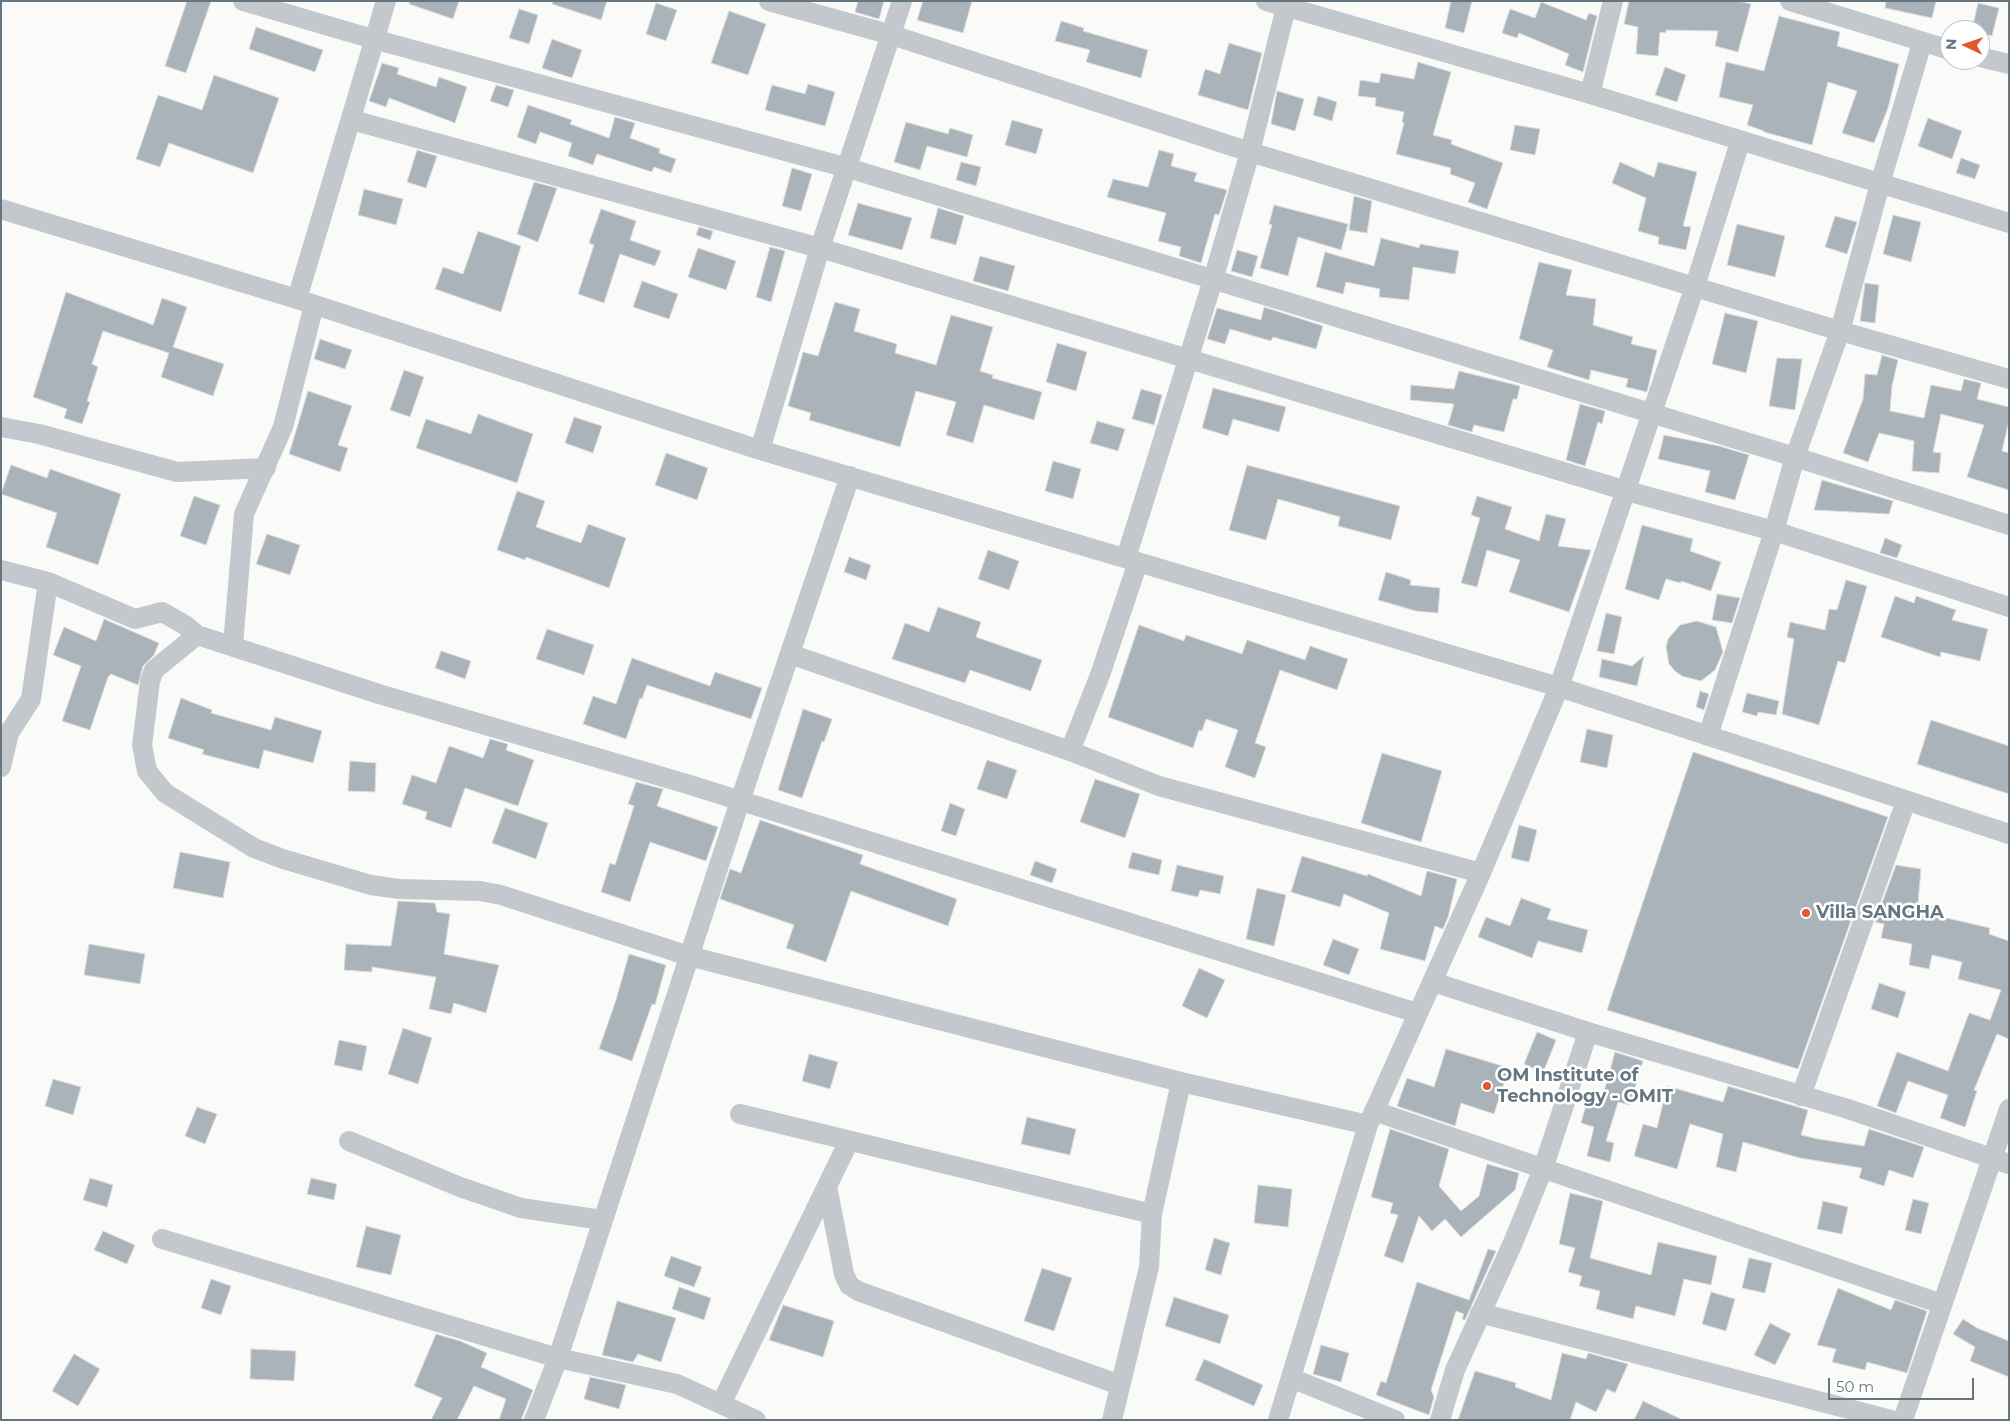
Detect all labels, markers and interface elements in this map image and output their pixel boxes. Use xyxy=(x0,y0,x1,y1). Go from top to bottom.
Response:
north arrow xyxy=(1940,20,1990,70)
text: N xyxy=(1942,38,1960,50)
place label: Villa SANGHA xyxy=(1816,902,1944,924)
marker: Villa SANGHA xyxy=(1800,907,1812,919)
place label: OM Institute of Technology - OMIT xyxy=(1497,1065,1673,1108)
marker: OM Institute of Technology - OMIT xyxy=(1481,1080,1493,1092)
scale bar xyxy=(1830,1368,1976,1400)
text: 50 m xyxy=(1836,1377,1874,1396)

